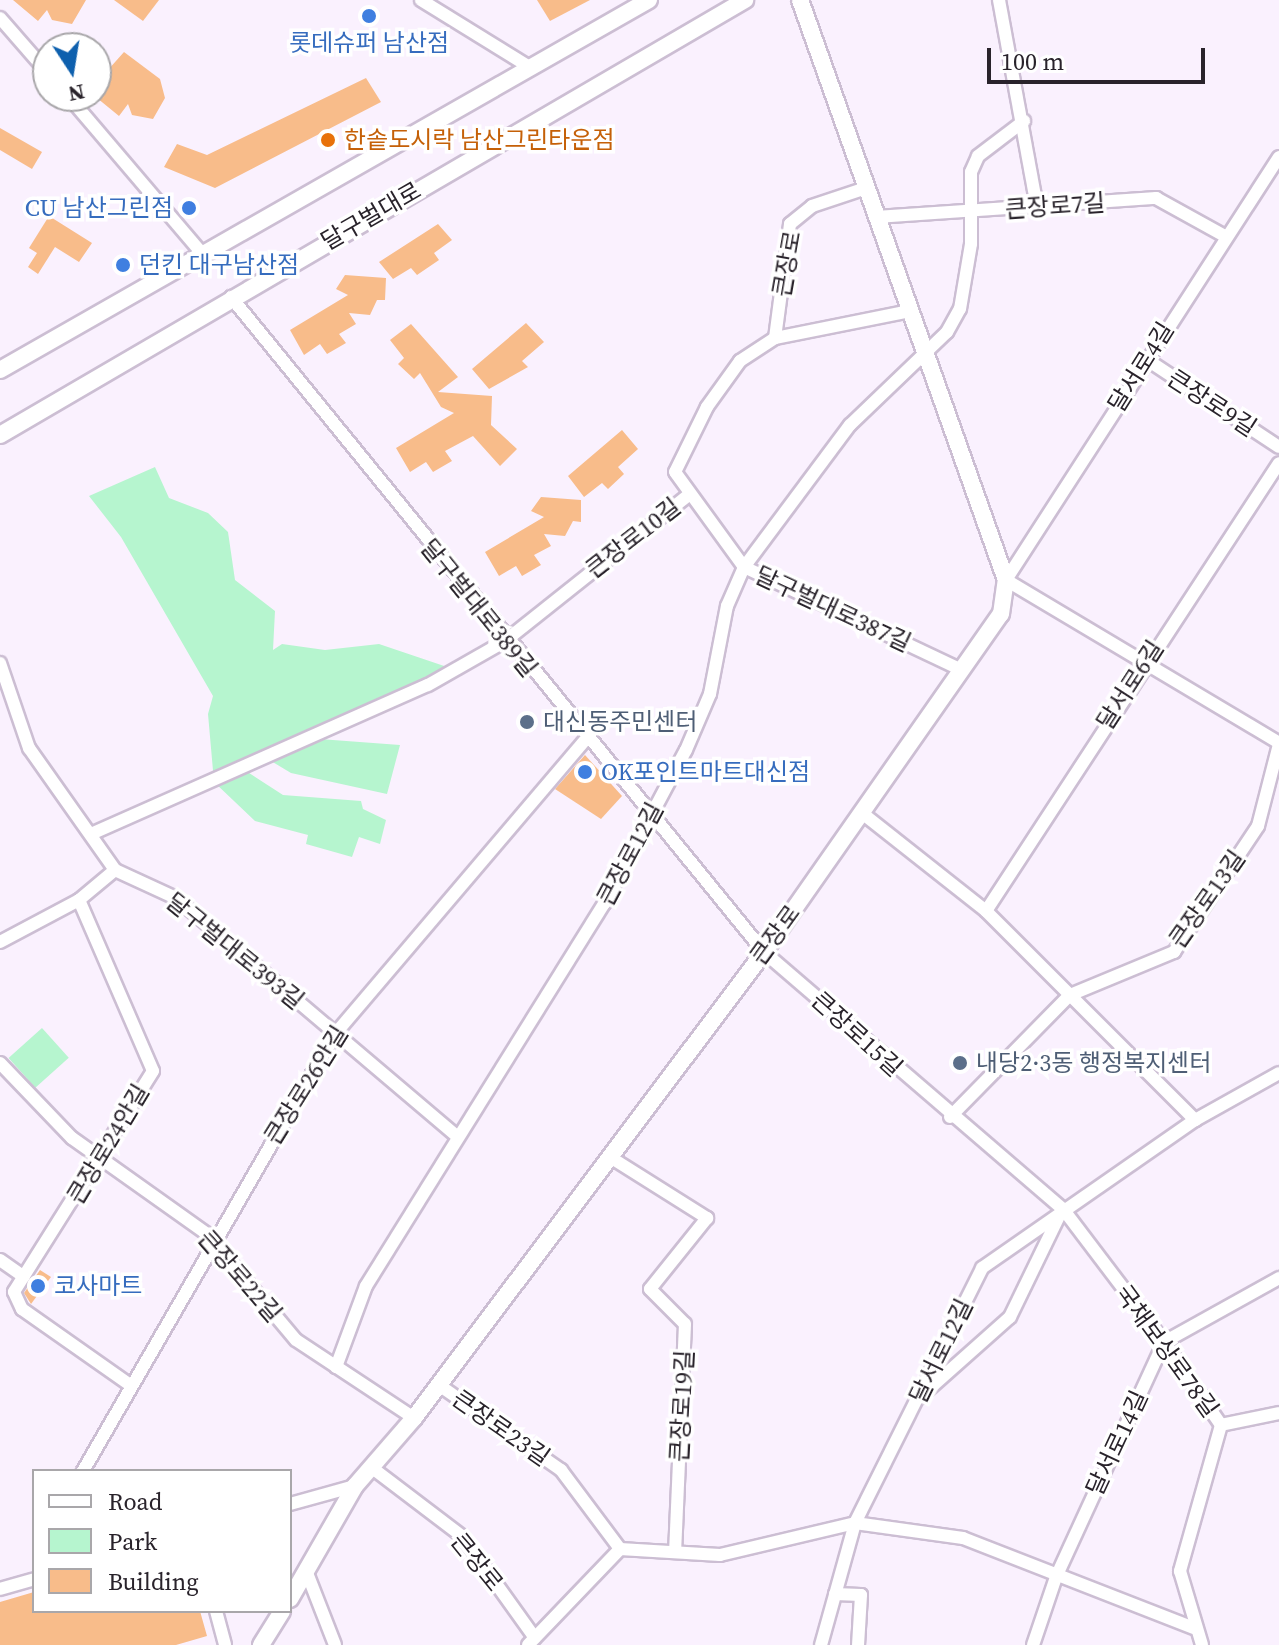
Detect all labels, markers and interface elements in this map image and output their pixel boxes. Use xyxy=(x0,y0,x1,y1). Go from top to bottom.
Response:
marker: 롯데슈퍼 남산점 xyxy=(360,7,378,25)
place label: 롯데슈퍼 남산점 xyxy=(289,29,449,57)
north arrow xyxy=(32,32,112,112)
scale bar xyxy=(991,32,1209,82)
text: 100 m xyxy=(1001,45,1064,78)
text: N xyxy=(66,77,88,110)
place label: 한솥도시락 남산그린타운점 xyxy=(344,126,615,154)
marker: 한솥도시락 남산그린타운점 xyxy=(319,131,337,149)
street label: 달구벌대로 xyxy=(316,176,426,256)
street label: 큰장로7길 xyxy=(1004,188,1106,224)
place label: CU 남산그린점 xyxy=(25,194,173,222)
marker: CU 남산그린점 xyxy=(180,199,198,217)
street label: 큰장로 xyxy=(767,229,807,299)
place label: 던킨 대구남산점 xyxy=(139,251,299,279)
marker: 던킨 대구남산점 xyxy=(114,256,132,274)
street label: 달서로4길 xyxy=(1102,317,1180,417)
street label: 큰장로9길 xyxy=(1162,364,1262,442)
street label: 큰장로10길 xyxy=(580,492,686,584)
street label: 달구벌대로389길 xyxy=(415,533,543,683)
street label: 달구벌대로387길 xyxy=(751,560,915,658)
street label: 달서로6길 xyxy=(1091,635,1169,735)
place label: 대신동주민센터 xyxy=(543,708,698,736)
marker: 대신동주민센터 xyxy=(518,713,536,731)
place label: OK포인트마트대신점 xyxy=(601,758,810,786)
marker: OK포인트마트대신점 xyxy=(576,763,594,781)
street label: 큰장로12길 xyxy=(591,798,669,910)
street label: 큰장로13길 xyxy=(1163,845,1251,953)
street label: 달구벌대로393길 xyxy=(160,887,310,1015)
street label: 큰장로 xyxy=(744,900,806,970)
street label: 큰장로15길 xyxy=(806,986,908,1082)
street label: 큰장로26안길 xyxy=(258,1020,354,1150)
place label: 내당2·3동 행정복지센터 xyxy=(976,1049,1212,1077)
marker: 내당2·3동 행정복지센터 xyxy=(951,1054,969,1072)
street label: 큰장로24안길 xyxy=(61,1079,155,1209)
street label: 큰장로22길 xyxy=(192,1224,288,1328)
place label: 코사마트 xyxy=(54,1272,142,1300)
marker: 코사마트 xyxy=(29,1277,47,1295)
street label: 국채보상로78길 xyxy=(1109,1279,1225,1423)
street label: 달서로12길 xyxy=(903,1294,979,1408)
street label: 큰장로19길 xyxy=(665,1349,699,1463)
street label: 큰장로23길 xyxy=(447,1384,555,1472)
street label: 달서로14길 xyxy=(1080,1386,1154,1500)
legend xyxy=(32,1469,292,1613)
text: Road xyxy=(108,1485,162,1518)
text: Park xyxy=(108,1525,157,1558)
street label: 큰장로 xyxy=(445,1527,509,1597)
text: Building xyxy=(108,1565,199,1598)

